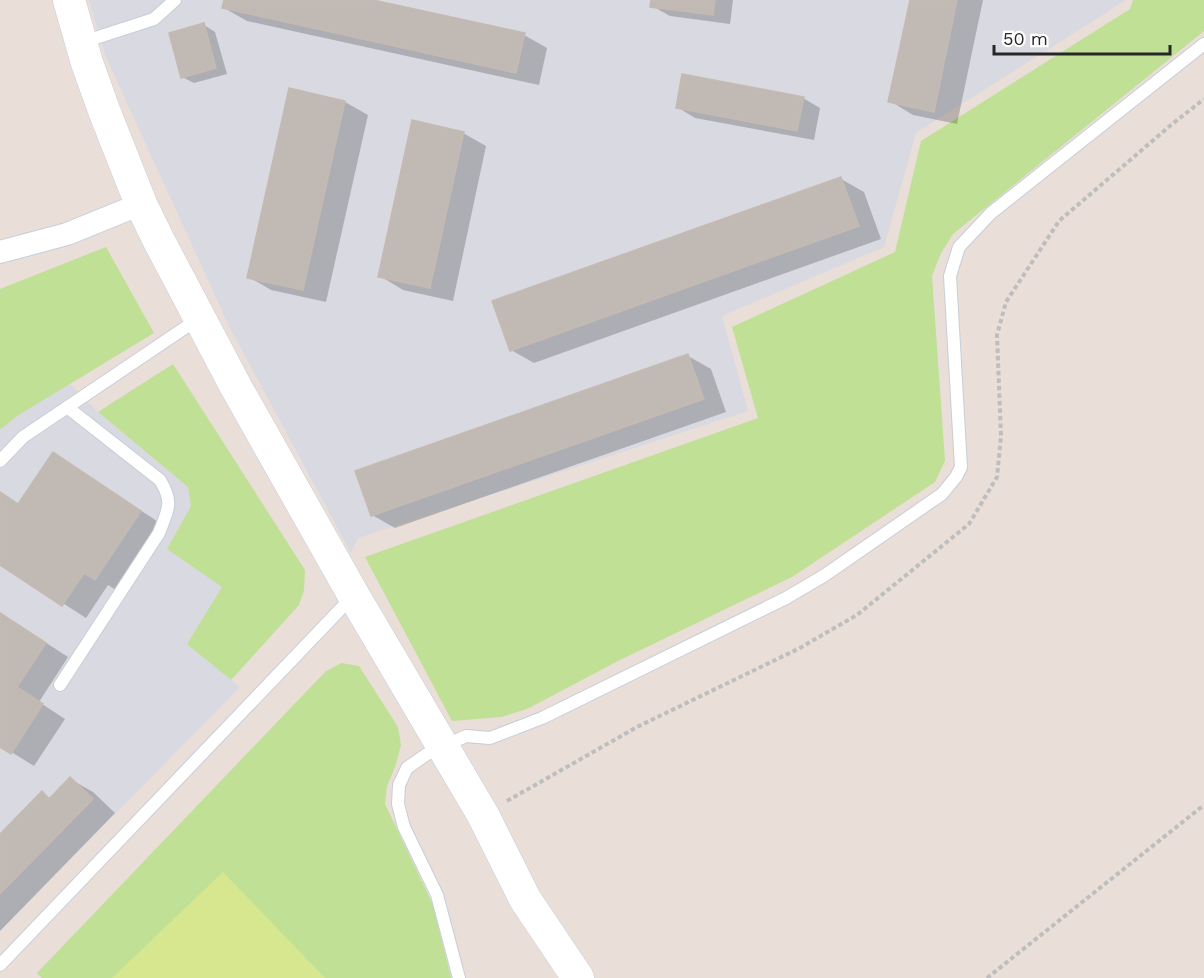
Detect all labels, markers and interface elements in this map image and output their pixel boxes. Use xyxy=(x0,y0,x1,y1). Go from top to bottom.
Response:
scale bar xyxy=(994,18,1170,56)
text: 50 m xyxy=(1003,28,1048,49)

